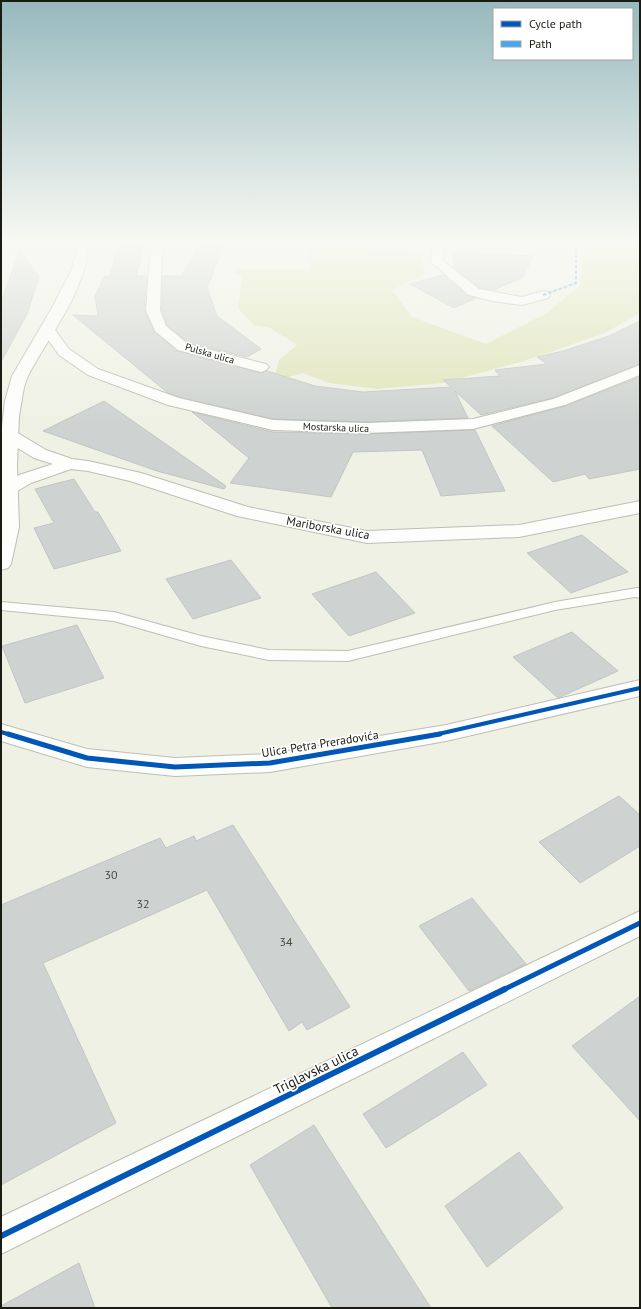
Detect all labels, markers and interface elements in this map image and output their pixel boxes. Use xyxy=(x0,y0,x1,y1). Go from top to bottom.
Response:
legend xyxy=(493,8,633,60)
text: Cycle path xyxy=(529,16,582,31)
text: Path xyxy=(529,36,552,51)
street label: Pulska ulica xyxy=(184,340,236,367)
street label: Mostarska ulica xyxy=(303,420,369,435)
street label: Mariborska ulica xyxy=(285,513,371,542)
street label: Ulica Petra Preradovića xyxy=(260,727,380,760)
house number: 30 xyxy=(104,867,118,882)
house number: 32 xyxy=(136,896,150,911)
house number: 34 xyxy=(279,934,293,949)
street label: Triglavska ulica xyxy=(271,1042,361,1098)

